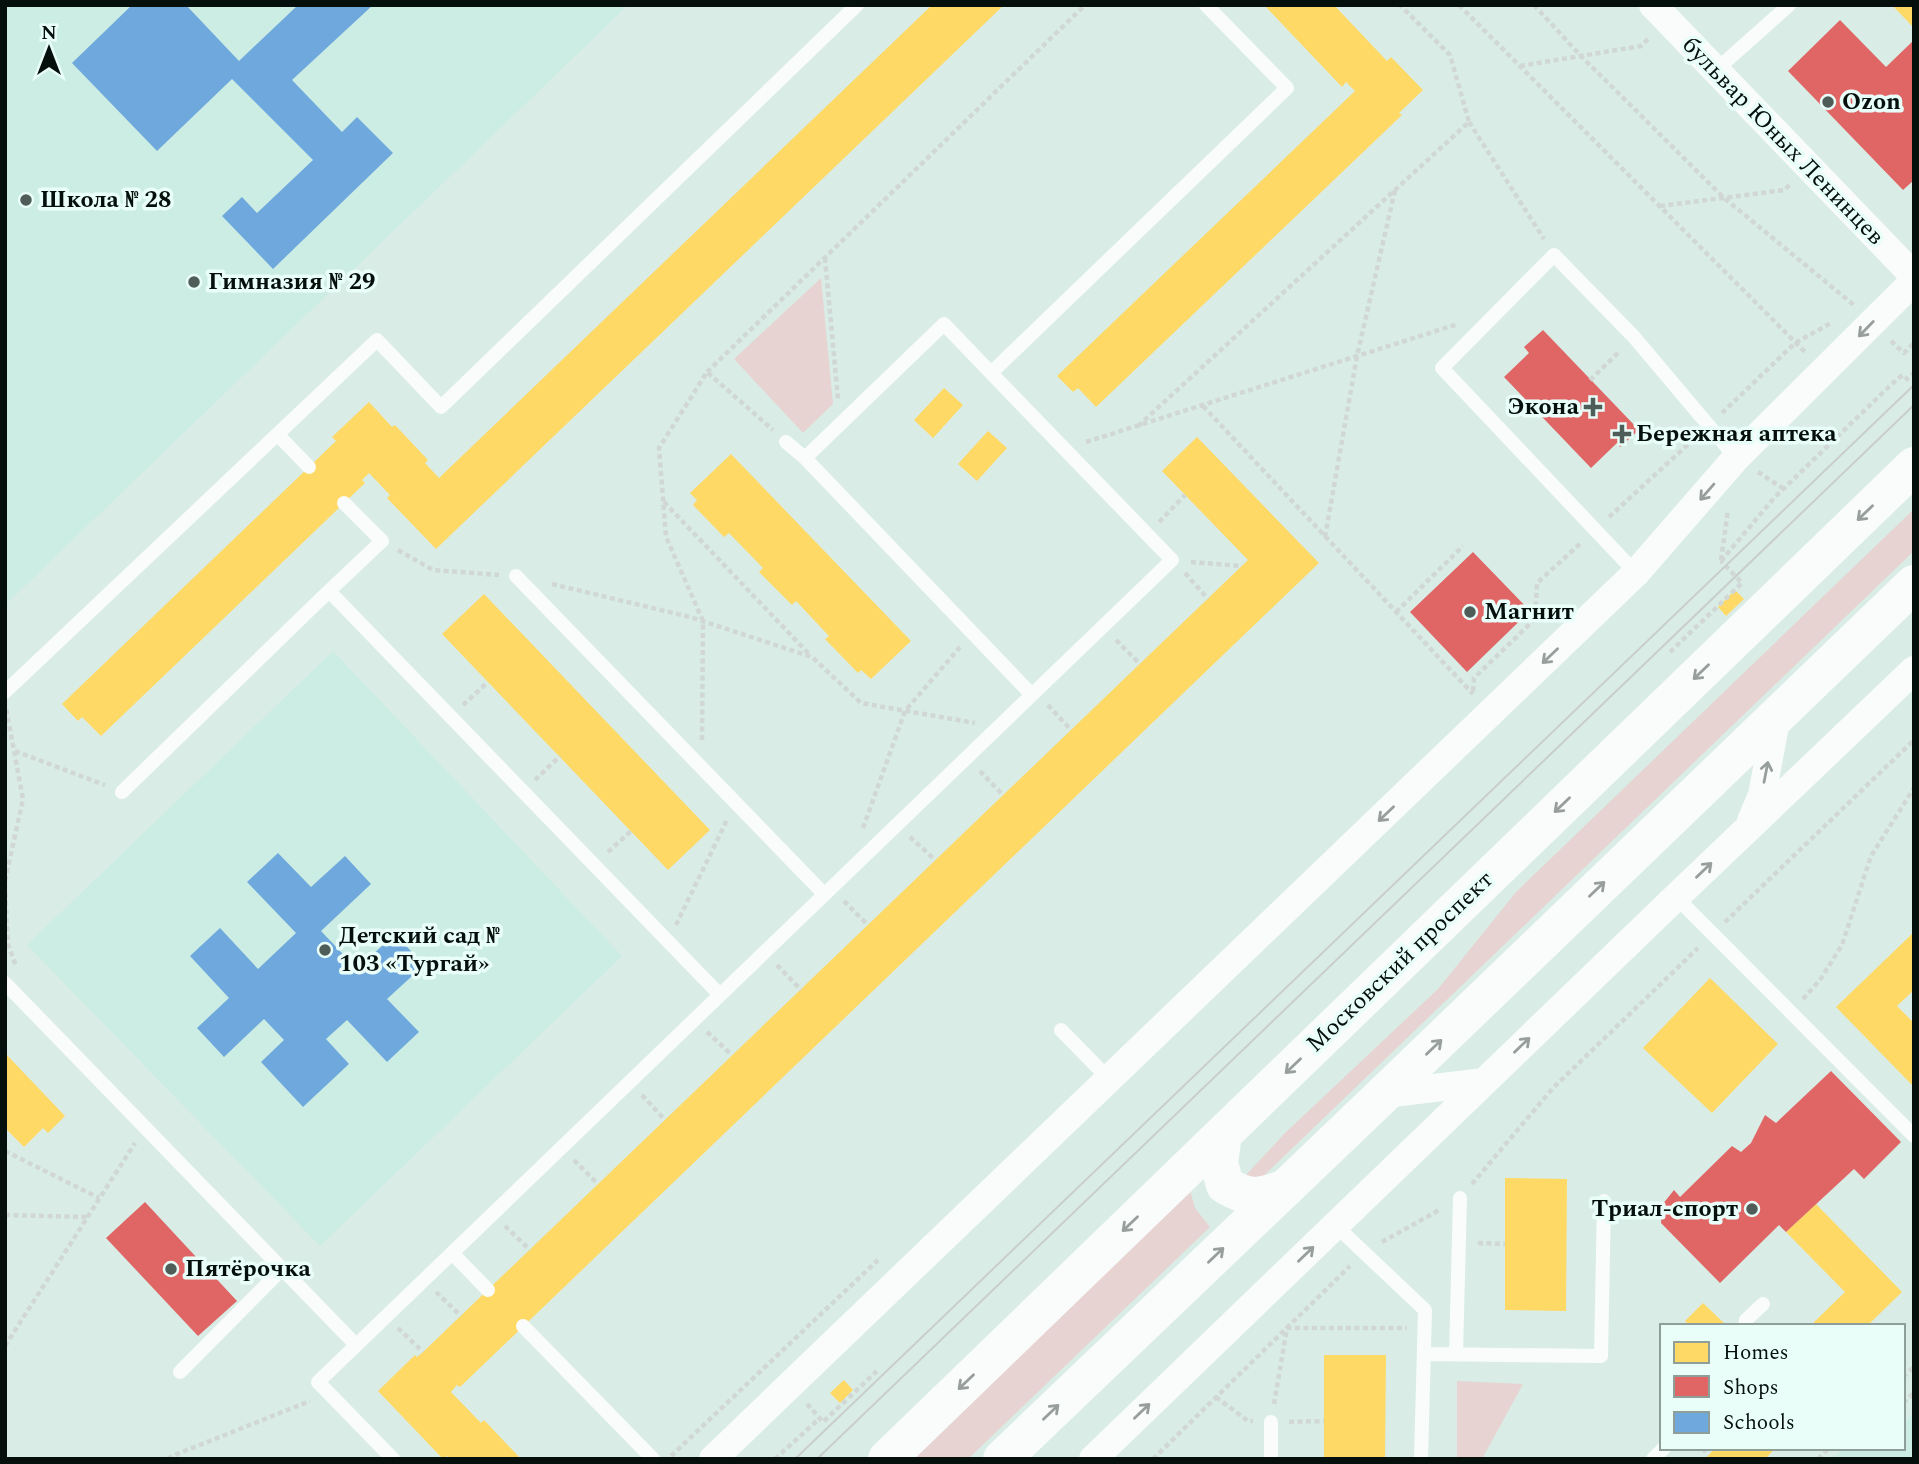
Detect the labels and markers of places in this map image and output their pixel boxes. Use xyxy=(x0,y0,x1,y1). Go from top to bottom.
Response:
place label: Ozon xyxy=(1842,84,1901,120)
marker: Ozon xyxy=(1820,94,1836,110)
place label: Школа № 28 xyxy=(40,182,171,218)
marker: Школа № 28 xyxy=(18,192,34,208)
place label: Гимназия № 29 xyxy=(208,264,375,300)
marker: Гимназия № 29 xyxy=(186,274,202,290)
place label: Экона xyxy=(1507,389,1580,425)
marker: Экона xyxy=(1585,399,1601,415)
place label: Бережная аптека xyxy=(1636,416,1837,452)
marker: Бережная аптека xyxy=(1614,426,1630,442)
place label: Магнит xyxy=(1484,594,1574,630)
marker: Магнит xyxy=(1462,604,1478,620)
place label: Детский сад № 103 «Тургай» xyxy=(339,918,500,982)
marker: Детский сад № 103 «Тургай» xyxy=(317,942,333,958)
place label: Триал-спорт xyxy=(1592,1191,1738,1227)
marker: Триал-спорт xyxy=(1744,1201,1760,1217)
place label: Пятёрочка xyxy=(185,1251,311,1287)
marker: Пятёрочка xyxy=(163,1261,179,1277)

